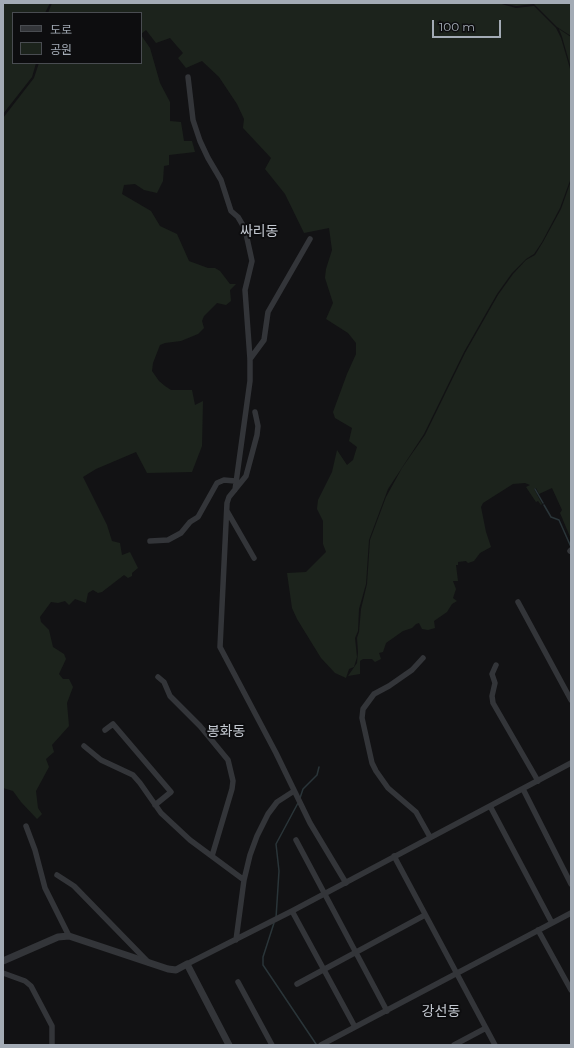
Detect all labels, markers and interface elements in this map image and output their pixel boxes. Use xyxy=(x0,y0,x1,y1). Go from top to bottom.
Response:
legend xyxy=(12,12,142,64)
scale bar xyxy=(434,12,503,38)
text: 100 m xyxy=(439,19,475,34)
text: 도로 xyxy=(50,22,72,37)
text: 공원 xyxy=(50,42,72,57)
district label: 싸리동 xyxy=(240,224,278,240)
district label: 봉화동 xyxy=(207,724,245,740)
district label: 강선동 xyxy=(422,1004,460,1020)

